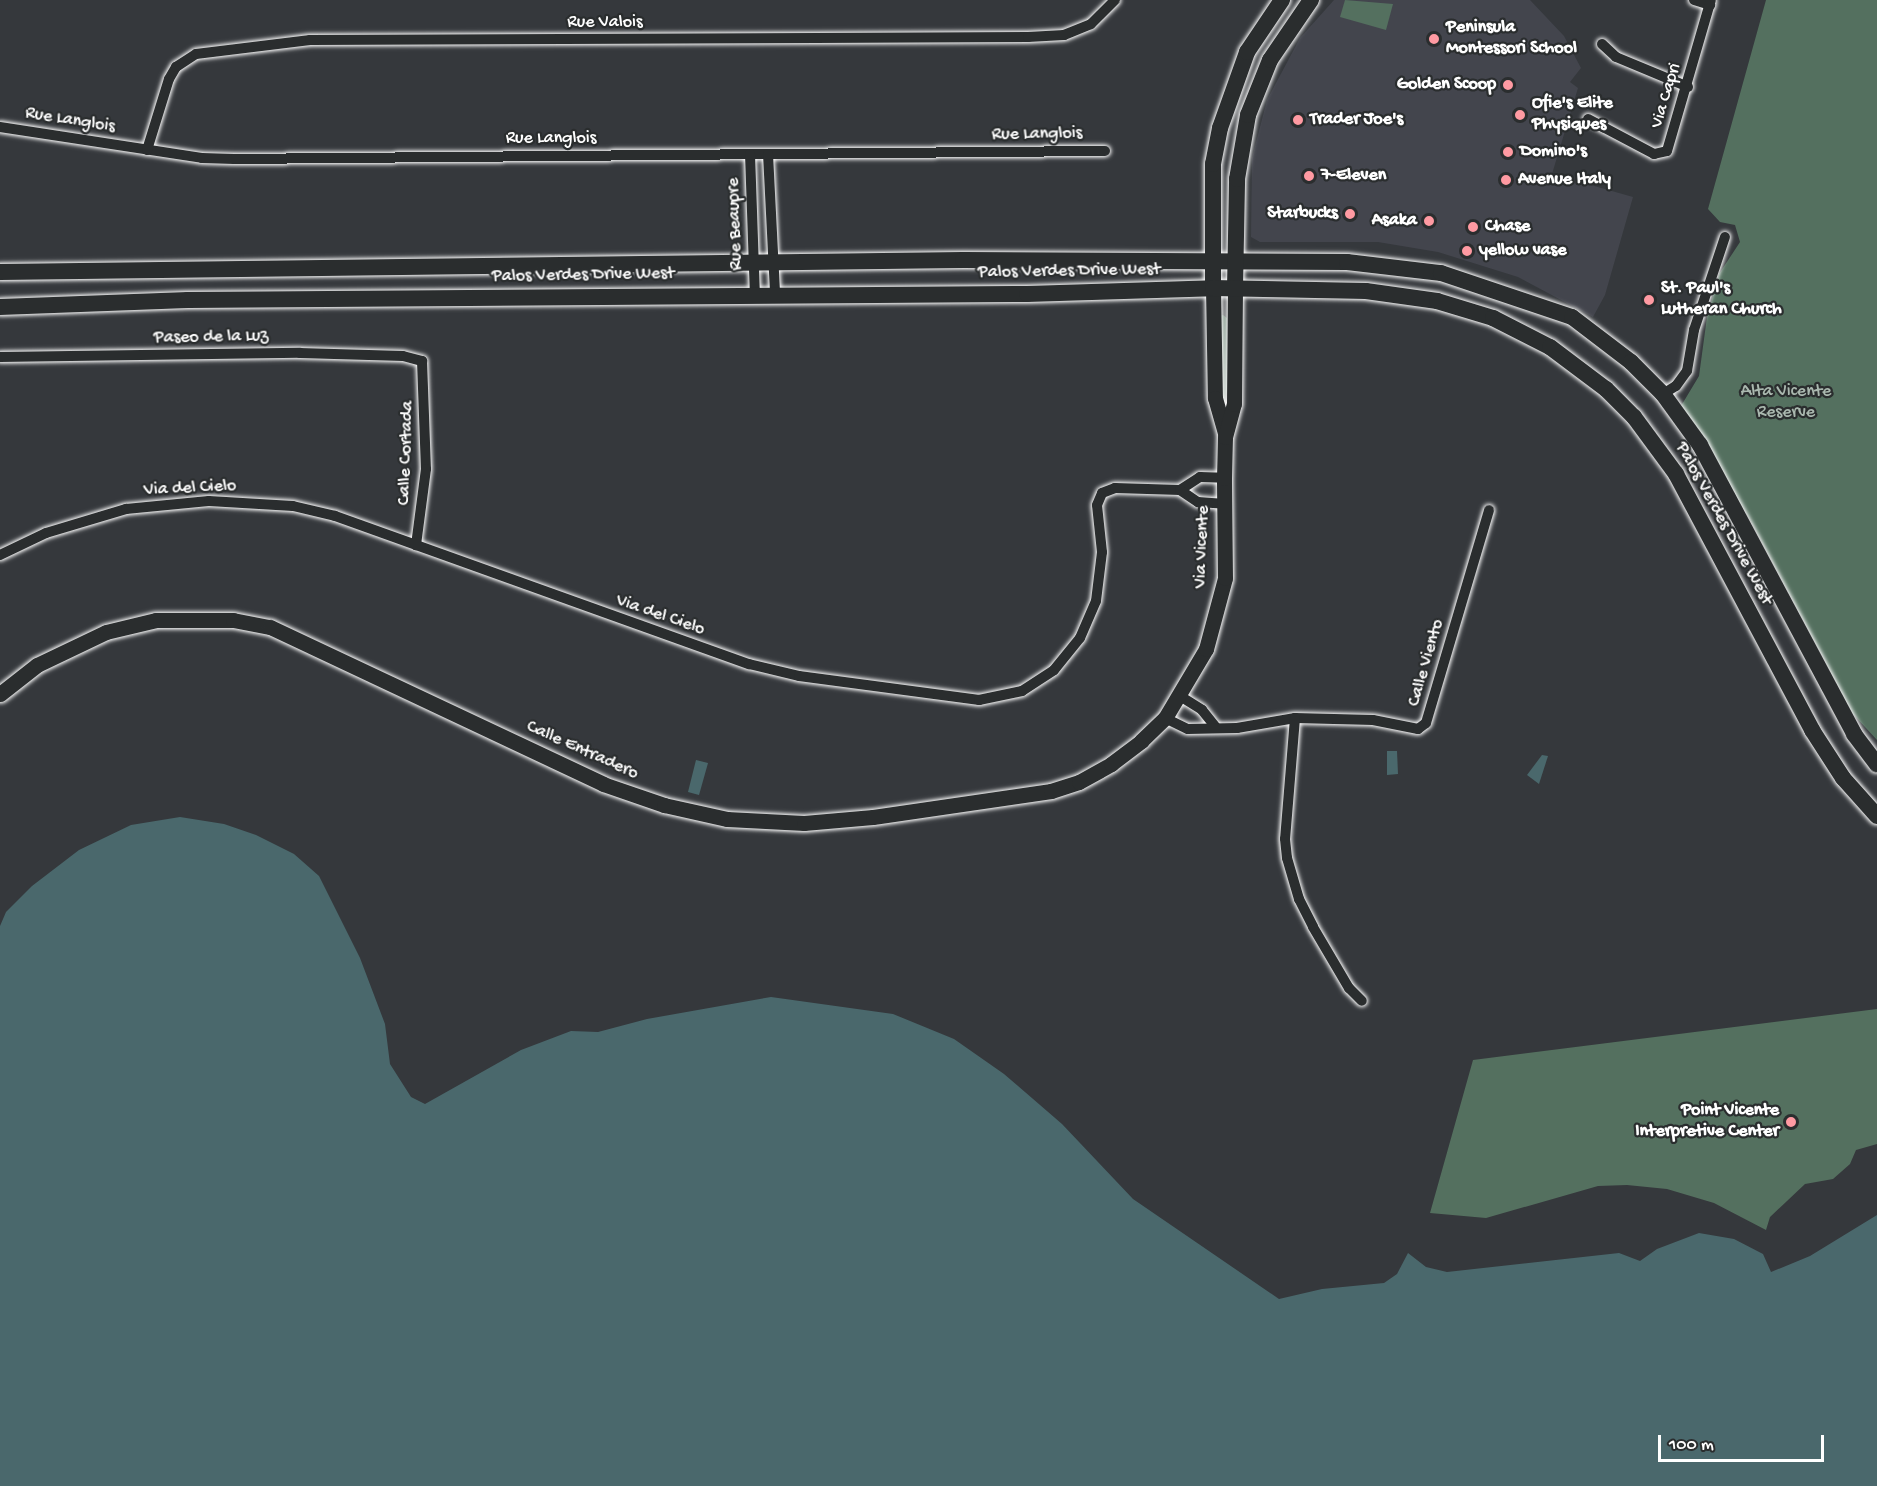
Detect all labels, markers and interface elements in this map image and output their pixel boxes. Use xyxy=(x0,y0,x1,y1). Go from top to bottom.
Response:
street label: Rue Valois xyxy=(567,12,643,34)
place label: Peninsula Montessori School xyxy=(1446,18,1577,60)
marker: Peninsula Montessori School xyxy=(1427,32,1441,46)
street label: Via Capri xyxy=(1647,61,1687,131)
place label: Golden Scoop xyxy=(1397,74,1496,96)
marker: Golden Scoop xyxy=(1501,78,1515,92)
place label: Ofie's Elite Physiques xyxy=(1532,94,1613,136)
street label: Rue Langlois xyxy=(24,103,116,139)
marker: Ofie's Elite Physiques xyxy=(1513,108,1527,122)
place label: Trader Joe's xyxy=(1310,109,1403,131)
marker: Trader Joe's xyxy=(1291,113,1305,127)
street label: Rue Langlois xyxy=(991,123,1083,147)
street label: Rue Langlois xyxy=(506,128,596,150)
place label: Domino's xyxy=(1520,141,1587,163)
marker: Domino's xyxy=(1501,145,1515,159)
place label: 7-Eleven xyxy=(1321,165,1386,187)
marker: 7-Eleven xyxy=(1302,169,1316,183)
place label: Avenue Italy xyxy=(1518,169,1611,191)
marker: Avenue Italy xyxy=(1499,173,1513,187)
street label: Rue Beaupre xyxy=(724,177,748,271)
place label: Starbucks xyxy=(1267,203,1338,225)
marker: Starbucks xyxy=(1343,207,1357,221)
place label: Asaka xyxy=(1372,210,1417,232)
marker: Asaka xyxy=(1422,214,1436,228)
place label: Chase xyxy=(1485,216,1530,238)
marker: Chase xyxy=(1466,220,1480,234)
place label: yellow vase xyxy=(1479,240,1566,262)
marker: yellow vase xyxy=(1460,244,1474,258)
street label: Palos Verdes Drive West xyxy=(978,260,1160,284)
street label: Palos Verdes Drive West xyxy=(492,264,674,288)
place label: St. Paul's Lutheran Church xyxy=(1661,279,1782,322)
marker: St. Paul's Lutheran Church xyxy=(1642,293,1656,307)
street label: Paseo de la Luz xyxy=(153,326,269,350)
park label: Alta Vicente Reserve xyxy=(1741,382,1831,424)
street label: Calle Cortada xyxy=(394,400,420,506)
street label: Palos Verdes Drive West xyxy=(1669,439,1777,609)
street label: Via del Cielo xyxy=(143,476,237,502)
street label: Via Vicente xyxy=(1191,505,1215,589)
street label: Via del Cielo xyxy=(613,591,707,641)
street label: Calle Viento xyxy=(1404,617,1450,709)
street label: Calle Entradero xyxy=(523,717,641,785)
place label: Point Vicente Interpretive Center xyxy=(1635,1101,1779,1144)
marker: Point Vicente Interpretive Center xyxy=(1784,1115,1798,1129)
scale bar xyxy=(1661,1423,1828,1461)
text: 100 m xyxy=(1669,1435,1714,1456)

